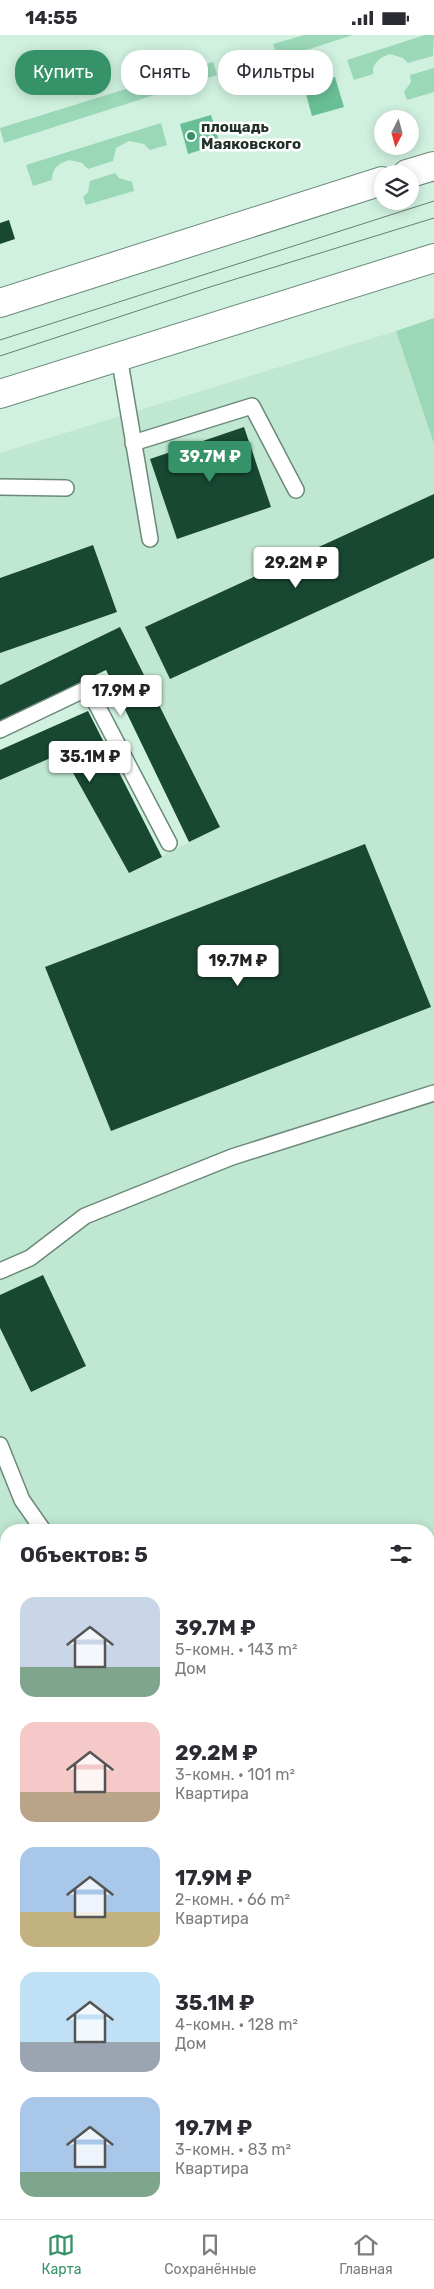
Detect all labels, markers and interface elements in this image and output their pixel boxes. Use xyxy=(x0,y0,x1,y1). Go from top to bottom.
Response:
text: 14:55 xyxy=(25,6,78,29)
chip: Купить xyxy=(15,50,111,95)
chip: Снять xyxy=(121,50,208,95)
chip: Фильтры xyxy=(218,50,333,95)
north arrow xyxy=(374,110,419,155)
map controls xyxy=(374,110,419,210)
place label: площадь Маяковского xyxy=(201,118,301,153)
marker: площадь Маяковского xyxy=(185,130,197,142)
button: layers xyxy=(374,165,419,210)
pin: 39.7M ₽ xyxy=(164,441,256,483)
text: 39.7M ₽ xyxy=(179,447,241,466)
pin: 29.2M ₽ xyxy=(250,547,342,589)
text: 29.2M ₽ xyxy=(265,553,327,572)
pin: 17.9M ₽ xyxy=(75,675,167,717)
text: 17.9M ₽ xyxy=(92,681,150,700)
pin: 35.1M ₽ xyxy=(44,741,136,783)
text: 35.1M ₽ xyxy=(60,747,120,766)
pin: 19.7M ₽ xyxy=(192,945,284,987)
text: 19.7M ₽ xyxy=(209,951,267,970)
icon: filters xyxy=(387,1540,415,1568)
text: Объектов: 5 xyxy=(20,1542,148,1567)
text: 39.7M ₽ xyxy=(175,1615,256,1640)
icon: home xyxy=(60,1617,120,1677)
text: 5-комн. · 143 m² xyxy=(175,1640,297,1659)
text: Дом xyxy=(175,1659,206,1678)
text: 29.2M ₽ xyxy=(175,1740,258,1765)
icon: home xyxy=(60,1742,120,1802)
text: 3-комн. · 101 m² xyxy=(175,1765,295,1784)
text: Квартира xyxy=(175,1784,249,1803)
text: 17.9M ₽ xyxy=(175,1865,252,1890)
icon: home xyxy=(60,1867,120,1927)
text: 2-комн. · 66 m² xyxy=(175,1890,290,1909)
text: Квартира xyxy=(175,1909,249,1928)
text: 35.1M ₽ xyxy=(175,1990,254,2015)
icon: home xyxy=(60,1992,120,2052)
text: 4-комн. · 128 m² xyxy=(175,2015,298,2034)
text: Дом xyxy=(175,2034,206,2053)
text: 19.7M ₽ xyxy=(175,2115,252,2140)
icon: home xyxy=(60,2117,120,2177)
text: 3-комн. · 83 m² xyxy=(175,2140,291,2159)
text: Квартира xyxy=(175,2159,249,2178)
tab: Карта xyxy=(41,2231,81,2278)
tab: Сохранённые xyxy=(164,2231,256,2278)
tab: Главная xyxy=(339,2231,393,2278)

